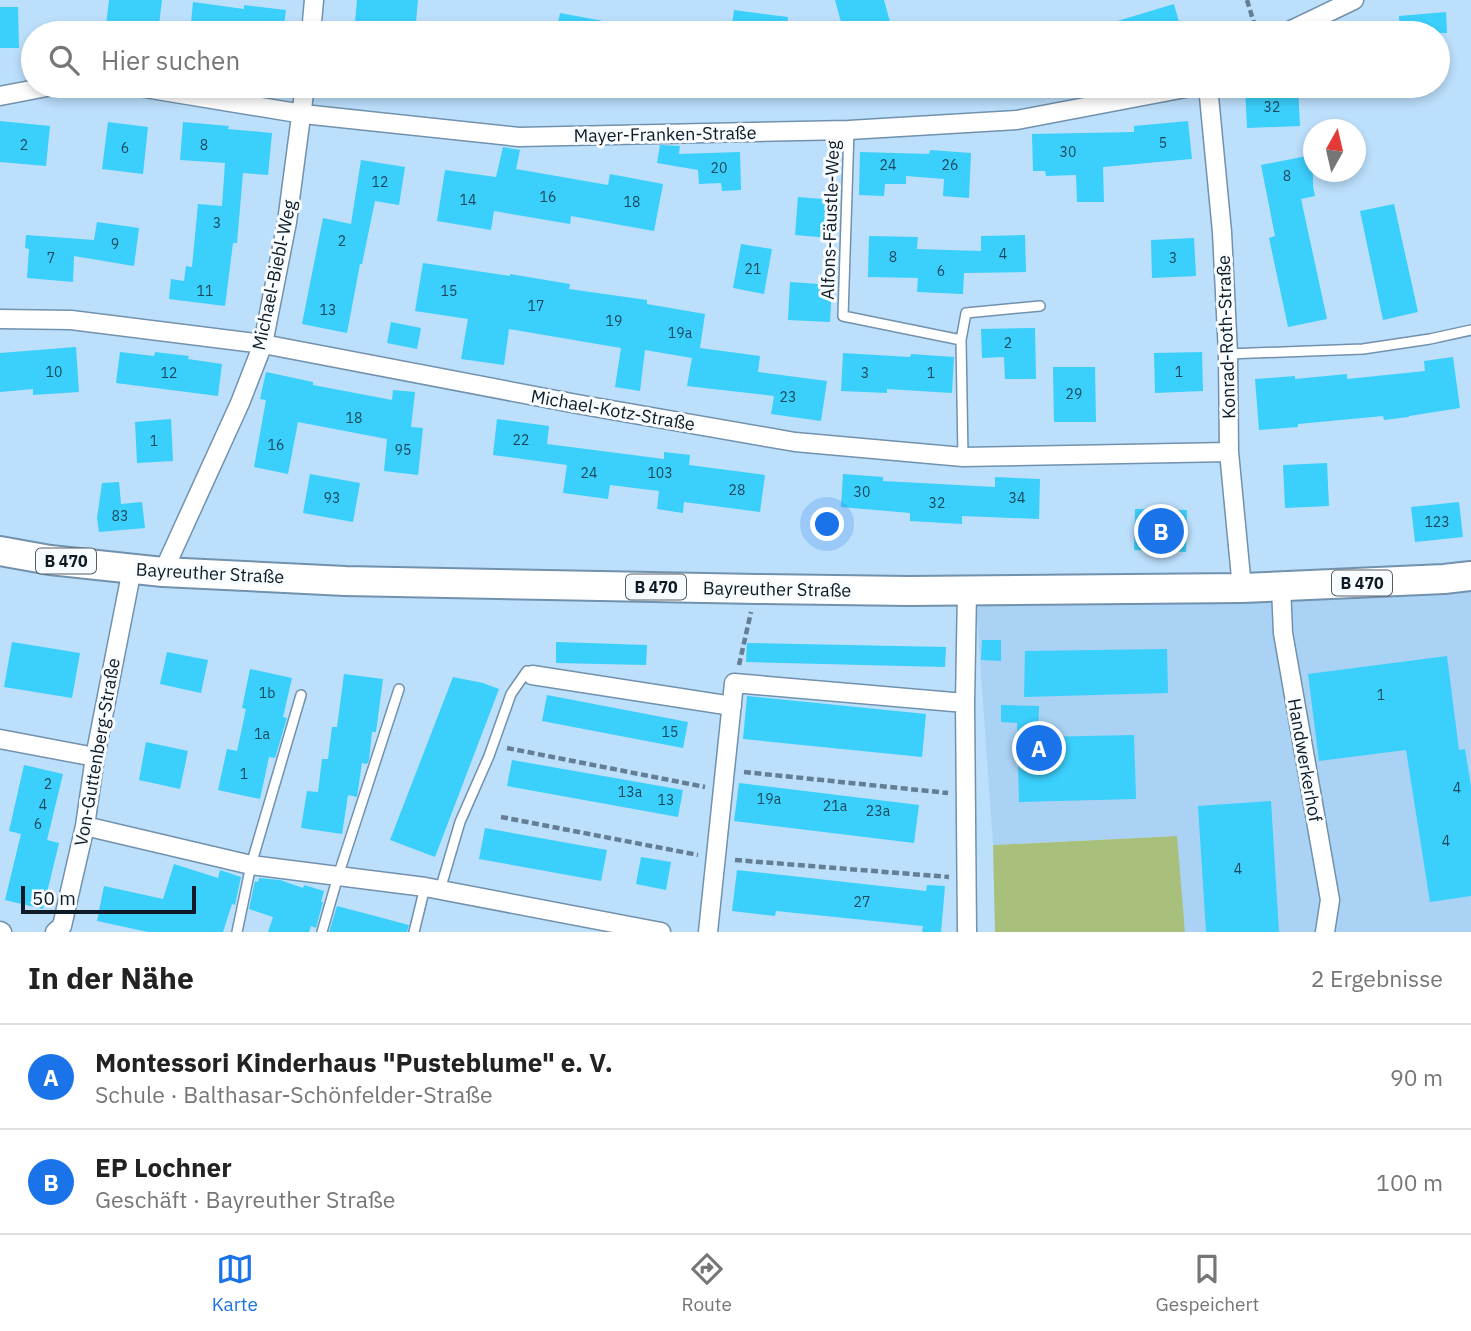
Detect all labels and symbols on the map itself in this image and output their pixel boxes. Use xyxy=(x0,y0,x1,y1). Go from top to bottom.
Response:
house number: 32 xyxy=(1264,98,1280,116)
north arrow xyxy=(1303,119,1366,182)
street label: Mayer-Franken-Straße xyxy=(573,121,757,147)
house number: 5 xyxy=(1159,134,1167,152)
house number: 2 xyxy=(20,136,28,154)
house number: 8 xyxy=(200,136,208,154)
house number: 6 xyxy=(121,139,129,157)
street label: Alfons-Fäustle-Weg xyxy=(816,139,844,300)
house number: 30 xyxy=(1060,143,1076,161)
house number: 24 xyxy=(880,156,896,174)
house number: 26 xyxy=(942,156,958,174)
house number: 20 xyxy=(711,159,727,177)
house number: 8 xyxy=(1283,167,1291,185)
house number: 12 xyxy=(372,173,388,191)
house number: 16 xyxy=(540,188,556,206)
house number: 14 xyxy=(460,191,476,209)
house number: 18 xyxy=(624,193,640,211)
street label: Michael-Biebl-Weg xyxy=(247,197,301,352)
house number: 3 xyxy=(213,214,221,232)
house number: 2 xyxy=(338,232,346,250)
house number: 9 xyxy=(111,235,119,253)
house number: 4 xyxy=(999,245,1007,263)
house number: 8 xyxy=(889,248,897,266)
house number: 7 xyxy=(47,249,55,267)
house number: 3 xyxy=(1169,249,1177,267)
street label: Konrad-Roth-Straße xyxy=(1212,255,1240,419)
house number: 21 xyxy=(745,260,761,278)
house number: 6 xyxy=(937,262,945,280)
house number: 11 xyxy=(197,282,213,300)
house number: 15 xyxy=(441,282,457,300)
house number: 17 xyxy=(528,297,544,315)
house number: 13 xyxy=(320,301,336,319)
house number: 19 xyxy=(606,312,622,330)
house number: 19a xyxy=(668,324,693,342)
house number: 2 xyxy=(1004,334,1012,352)
house number: 10 xyxy=(46,363,62,381)
house number: 1 xyxy=(1175,363,1183,381)
house number: 12 xyxy=(161,364,177,382)
house number: 3 xyxy=(861,364,869,382)
house number: 1 xyxy=(927,364,935,382)
street label: Michael-Kotz-Straße xyxy=(529,384,697,436)
house number: 29 xyxy=(1066,385,1082,403)
house number: 23 xyxy=(780,388,796,406)
house number: 18 xyxy=(346,409,362,427)
house number: 22 xyxy=(513,431,529,449)
house number: 1 xyxy=(150,432,158,450)
house number: 16 xyxy=(268,436,284,454)
house number: 95 xyxy=(395,441,411,459)
house number: 24 xyxy=(581,464,597,482)
house number: 103 xyxy=(647,464,673,482)
house number: 28 xyxy=(729,481,745,499)
house number: 30 xyxy=(854,483,870,501)
house number: 93 xyxy=(324,489,340,507)
house number: 34 xyxy=(1009,489,1025,507)
house number: 32 xyxy=(929,494,945,512)
pin: B xyxy=(1138,505,1184,557)
house number: 83 xyxy=(112,507,128,525)
your location xyxy=(810,507,844,541)
house number: 123 xyxy=(1424,513,1450,531)
road number: B 470 xyxy=(36,548,96,574)
street label: Bayreuther Straße xyxy=(135,558,285,588)
road number: B 470 xyxy=(1332,570,1392,596)
road number: B 470 xyxy=(626,574,686,600)
street label: Bayreuther Straße xyxy=(703,576,852,602)
street label: Von-Guttenberg-Straße xyxy=(69,656,125,848)
house number: 1b xyxy=(259,684,275,702)
house number: 1 xyxy=(1377,686,1385,704)
street label: Handwerkerhof xyxy=(1283,696,1327,824)
pin: A xyxy=(1016,722,1062,774)
house number: 15 xyxy=(662,723,678,741)
house number: 1a xyxy=(254,725,270,743)
house number: 1 xyxy=(240,765,248,783)
house number: 2 xyxy=(44,775,52,793)
house number: 4 xyxy=(1453,779,1461,797)
house number: 13a xyxy=(618,783,643,801)
house number: 19a xyxy=(757,790,782,808)
house number: 13 xyxy=(658,791,674,809)
house number: 4 xyxy=(39,796,47,814)
house number: 21a xyxy=(823,797,848,815)
house number: 23a xyxy=(866,802,891,820)
house number: 6 xyxy=(34,815,42,833)
house number: 4 xyxy=(1442,832,1450,850)
house number: 4 xyxy=(1234,860,1242,878)
scale bar xyxy=(21,883,196,915)
house number: 27 xyxy=(854,893,870,911)

